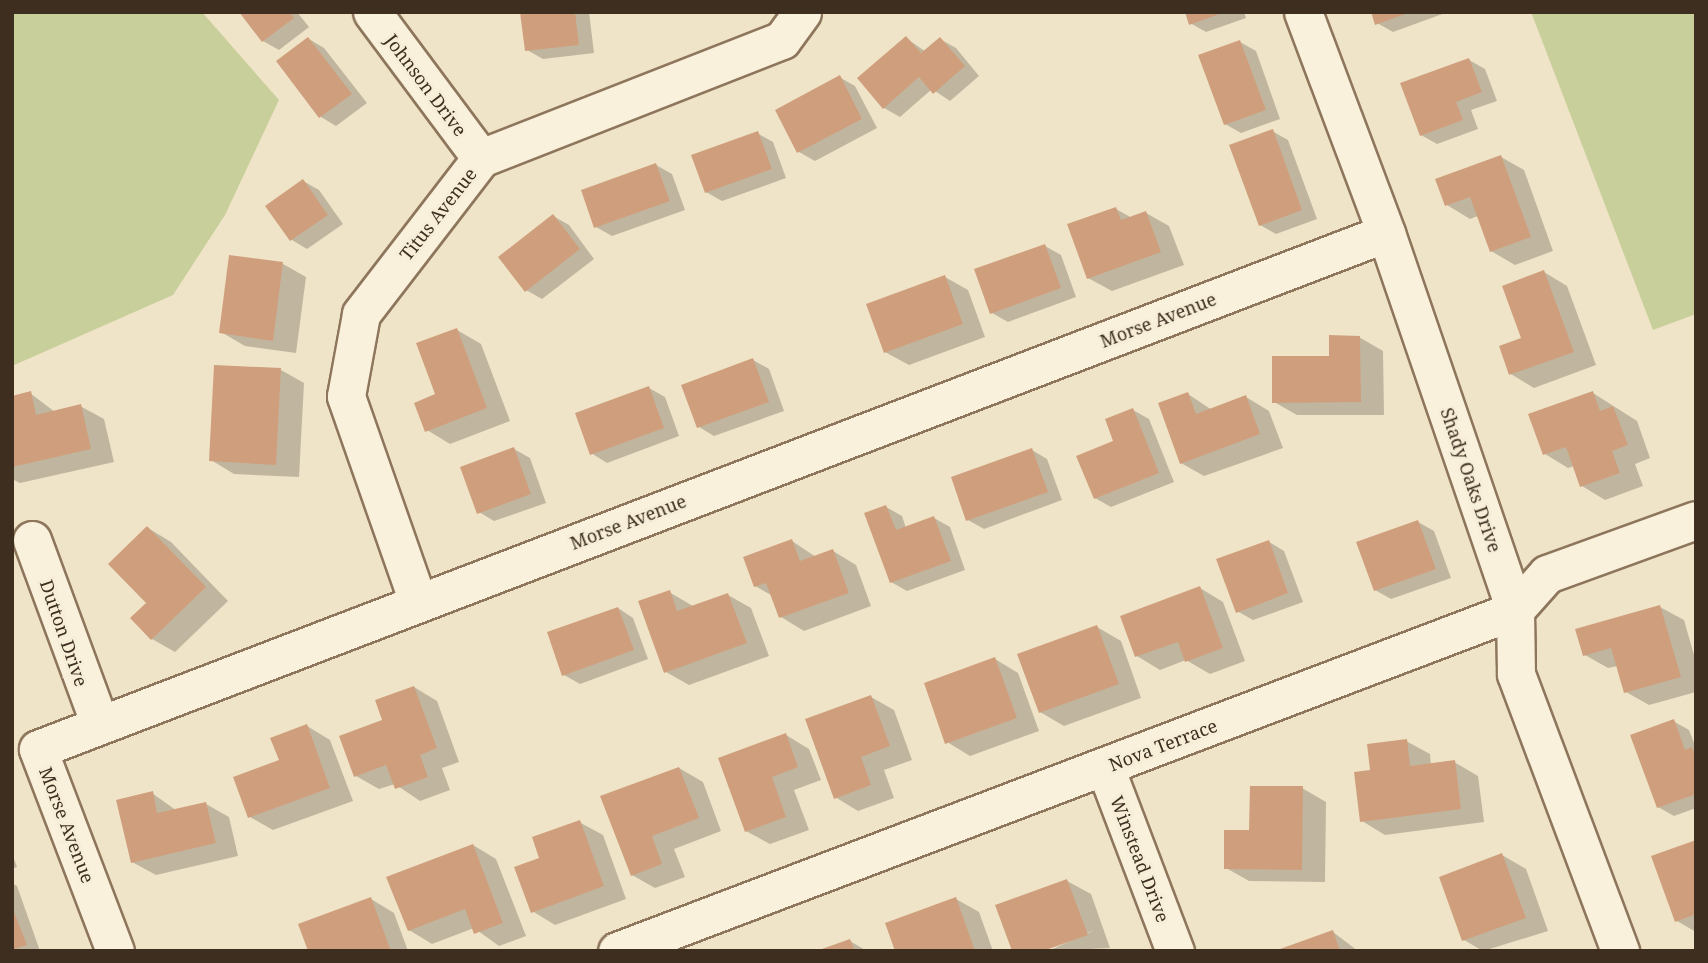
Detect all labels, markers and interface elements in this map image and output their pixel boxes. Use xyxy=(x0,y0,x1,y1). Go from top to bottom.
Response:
street label: Johnson Drive xyxy=(381,30,471,140)
street label: Titus Avenue xyxy=(395,163,481,265)
street label: Morse Avenue xyxy=(1097,288,1219,352)
street label: Shady Oaks Drive xyxy=(1436,405,1506,555)
street label: Morse Avenue xyxy=(567,490,689,554)
street label: Dutton Drive xyxy=(36,577,92,689)
street label: Nova Terrace xyxy=(1106,714,1220,776)
street label: Morse Avenue xyxy=(35,764,99,886)
street label: Winstead Drive xyxy=(1106,793,1174,925)

